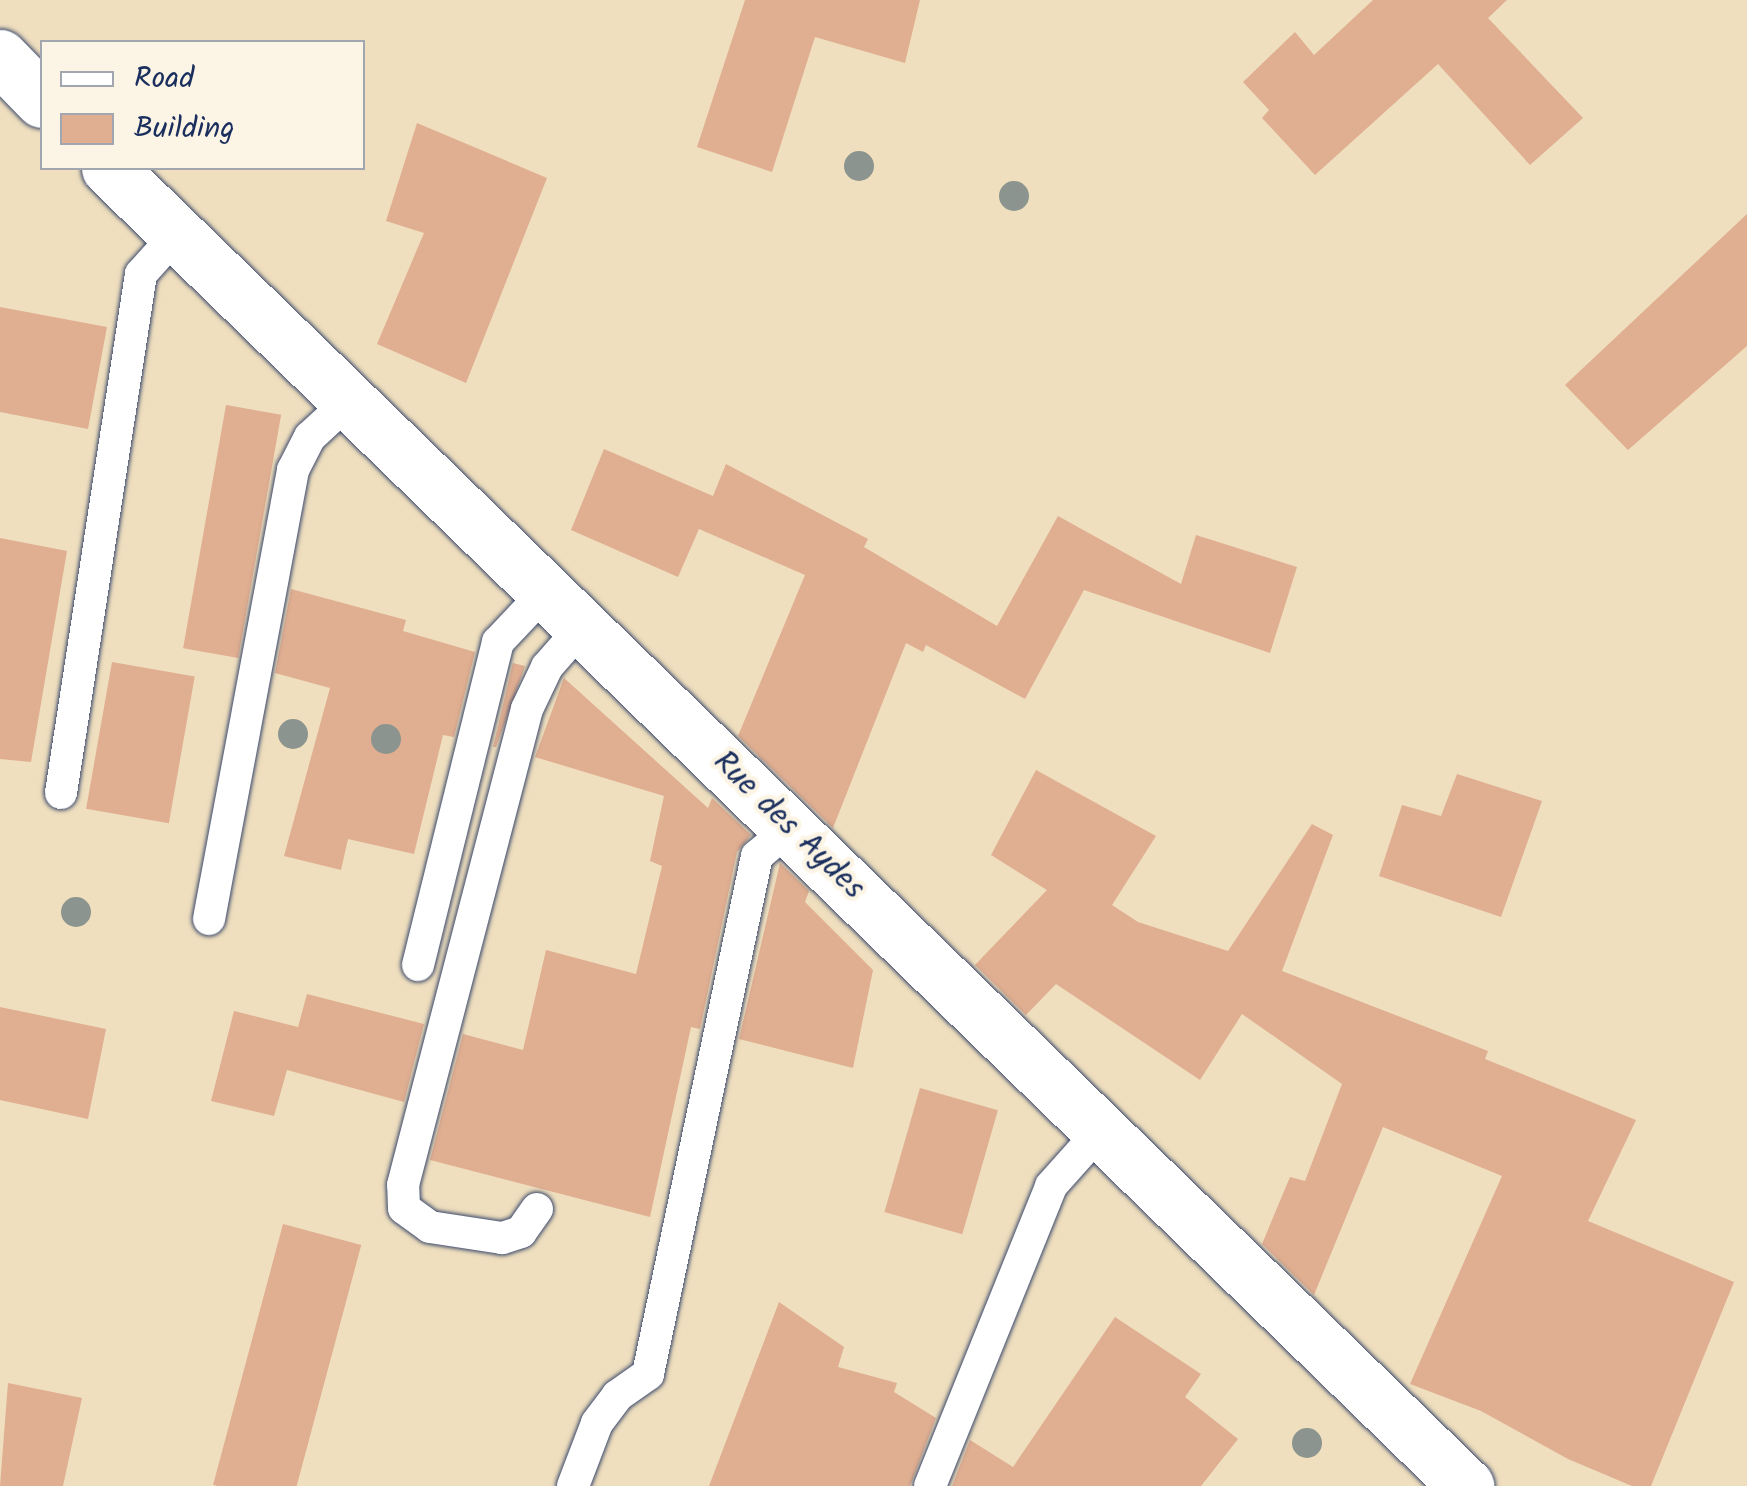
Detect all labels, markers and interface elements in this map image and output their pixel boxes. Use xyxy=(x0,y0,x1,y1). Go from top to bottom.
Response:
legend xyxy=(40,40,365,170)
text: Road xyxy=(134,55,194,103)
text: Building xyxy=(134,105,234,153)
street label: Rue des Aydes xyxy=(704,744,872,908)

